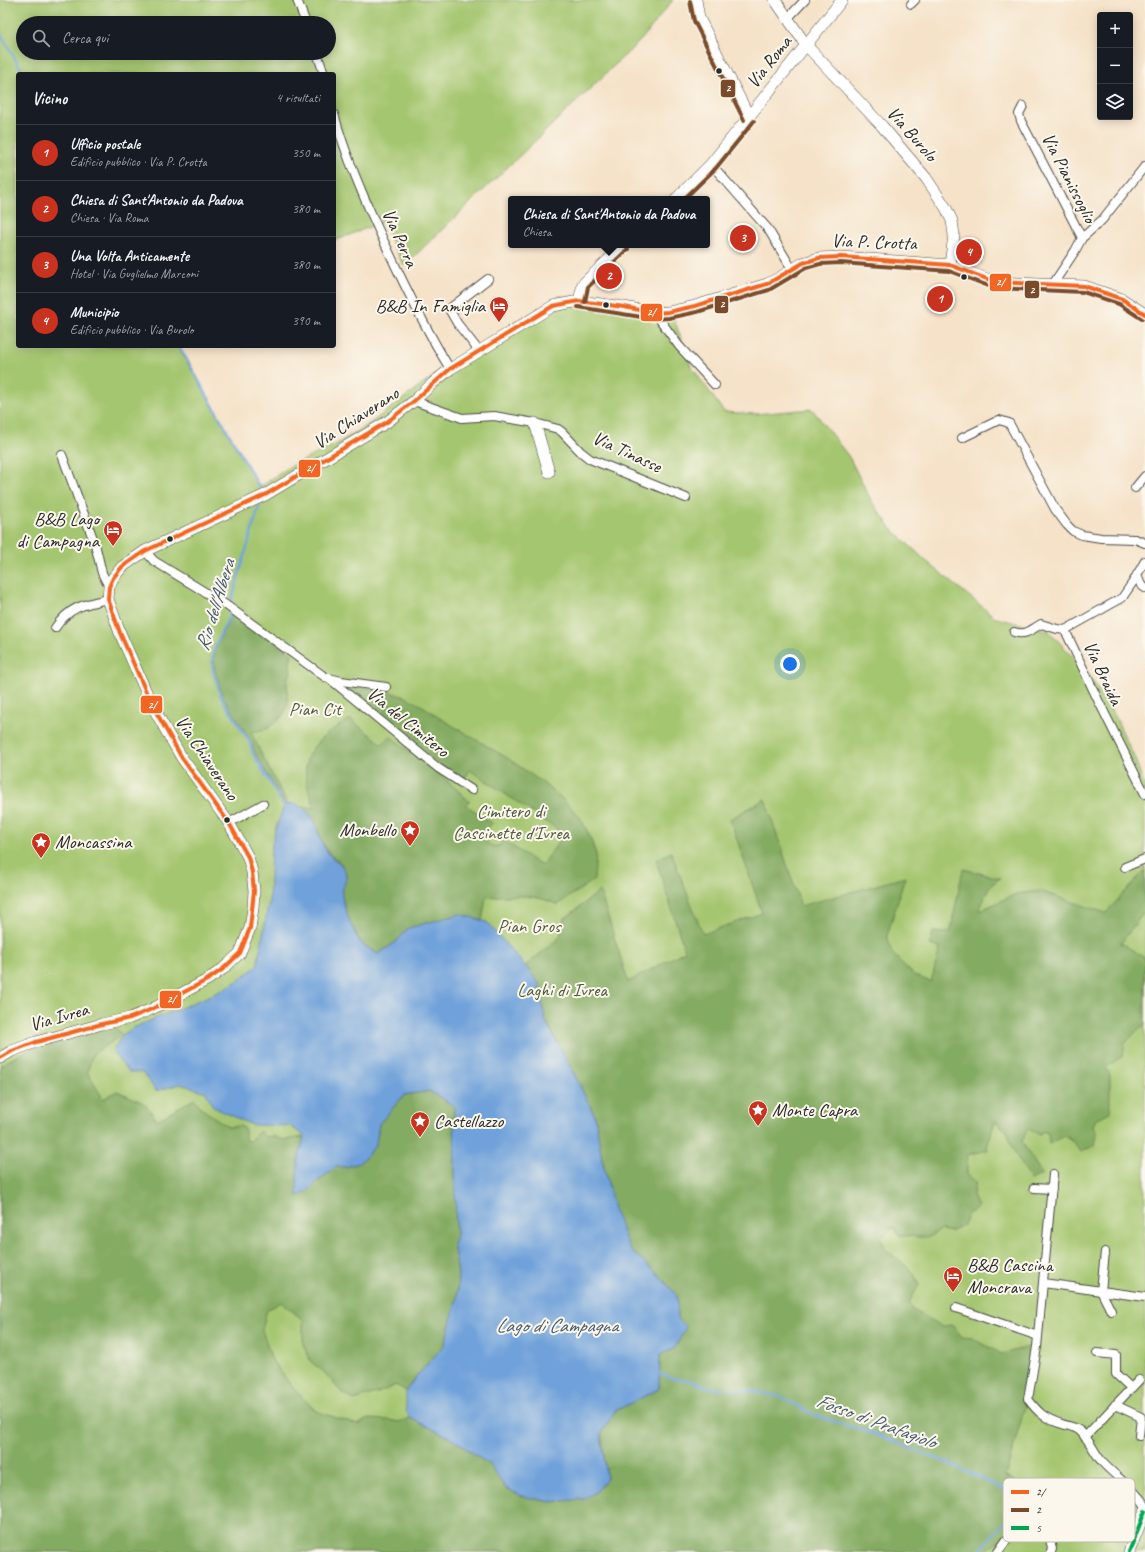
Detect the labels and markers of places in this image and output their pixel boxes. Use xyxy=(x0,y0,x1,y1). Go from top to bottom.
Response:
unlabelled marker xyxy=(714,66,724,76)
pin: 3 xyxy=(730,223,756,253)
pin: 4 xyxy=(956,237,982,267)
pin: 2 xyxy=(596,261,622,291)
unlabelled marker xyxy=(959,272,969,282)
pin: 1 xyxy=(927,284,953,314)
place label: B&B In Famiglia xyxy=(376,294,487,318)
hotel icon: B&B In Famiglia xyxy=(488,295,510,323)
unlabelled marker xyxy=(601,300,611,310)
place label: B&B Lago di Campagna xyxy=(17,507,101,553)
hotel icon: B&B Lago di Campagna xyxy=(102,519,124,547)
unlabelled marker xyxy=(165,534,175,544)
unlabelled marker xyxy=(222,815,232,825)
place label: Monbello xyxy=(339,818,397,842)
place icon: Monbello xyxy=(399,819,421,847)
place label: Moncassina xyxy=(55,830,133,854)
place icon: Moncassina xyxy=(30,831,52,859)
place label: Monte Capra xyxy=(772,1098,859,1122)
place icon: Monte Capra xyxy=(747,1099,769,1127)
place label: Castellazzo xyxy=(434,1109,504,1133)
place icon: Castellazzo xyxy=(409,1110,431,1138)
place label: B&B Cascina Moncrava xyxy=(967,1253,1055,1299)
hotel icon: B&B Cascina Moncrava xyxy=(942,1265,964,1293)

